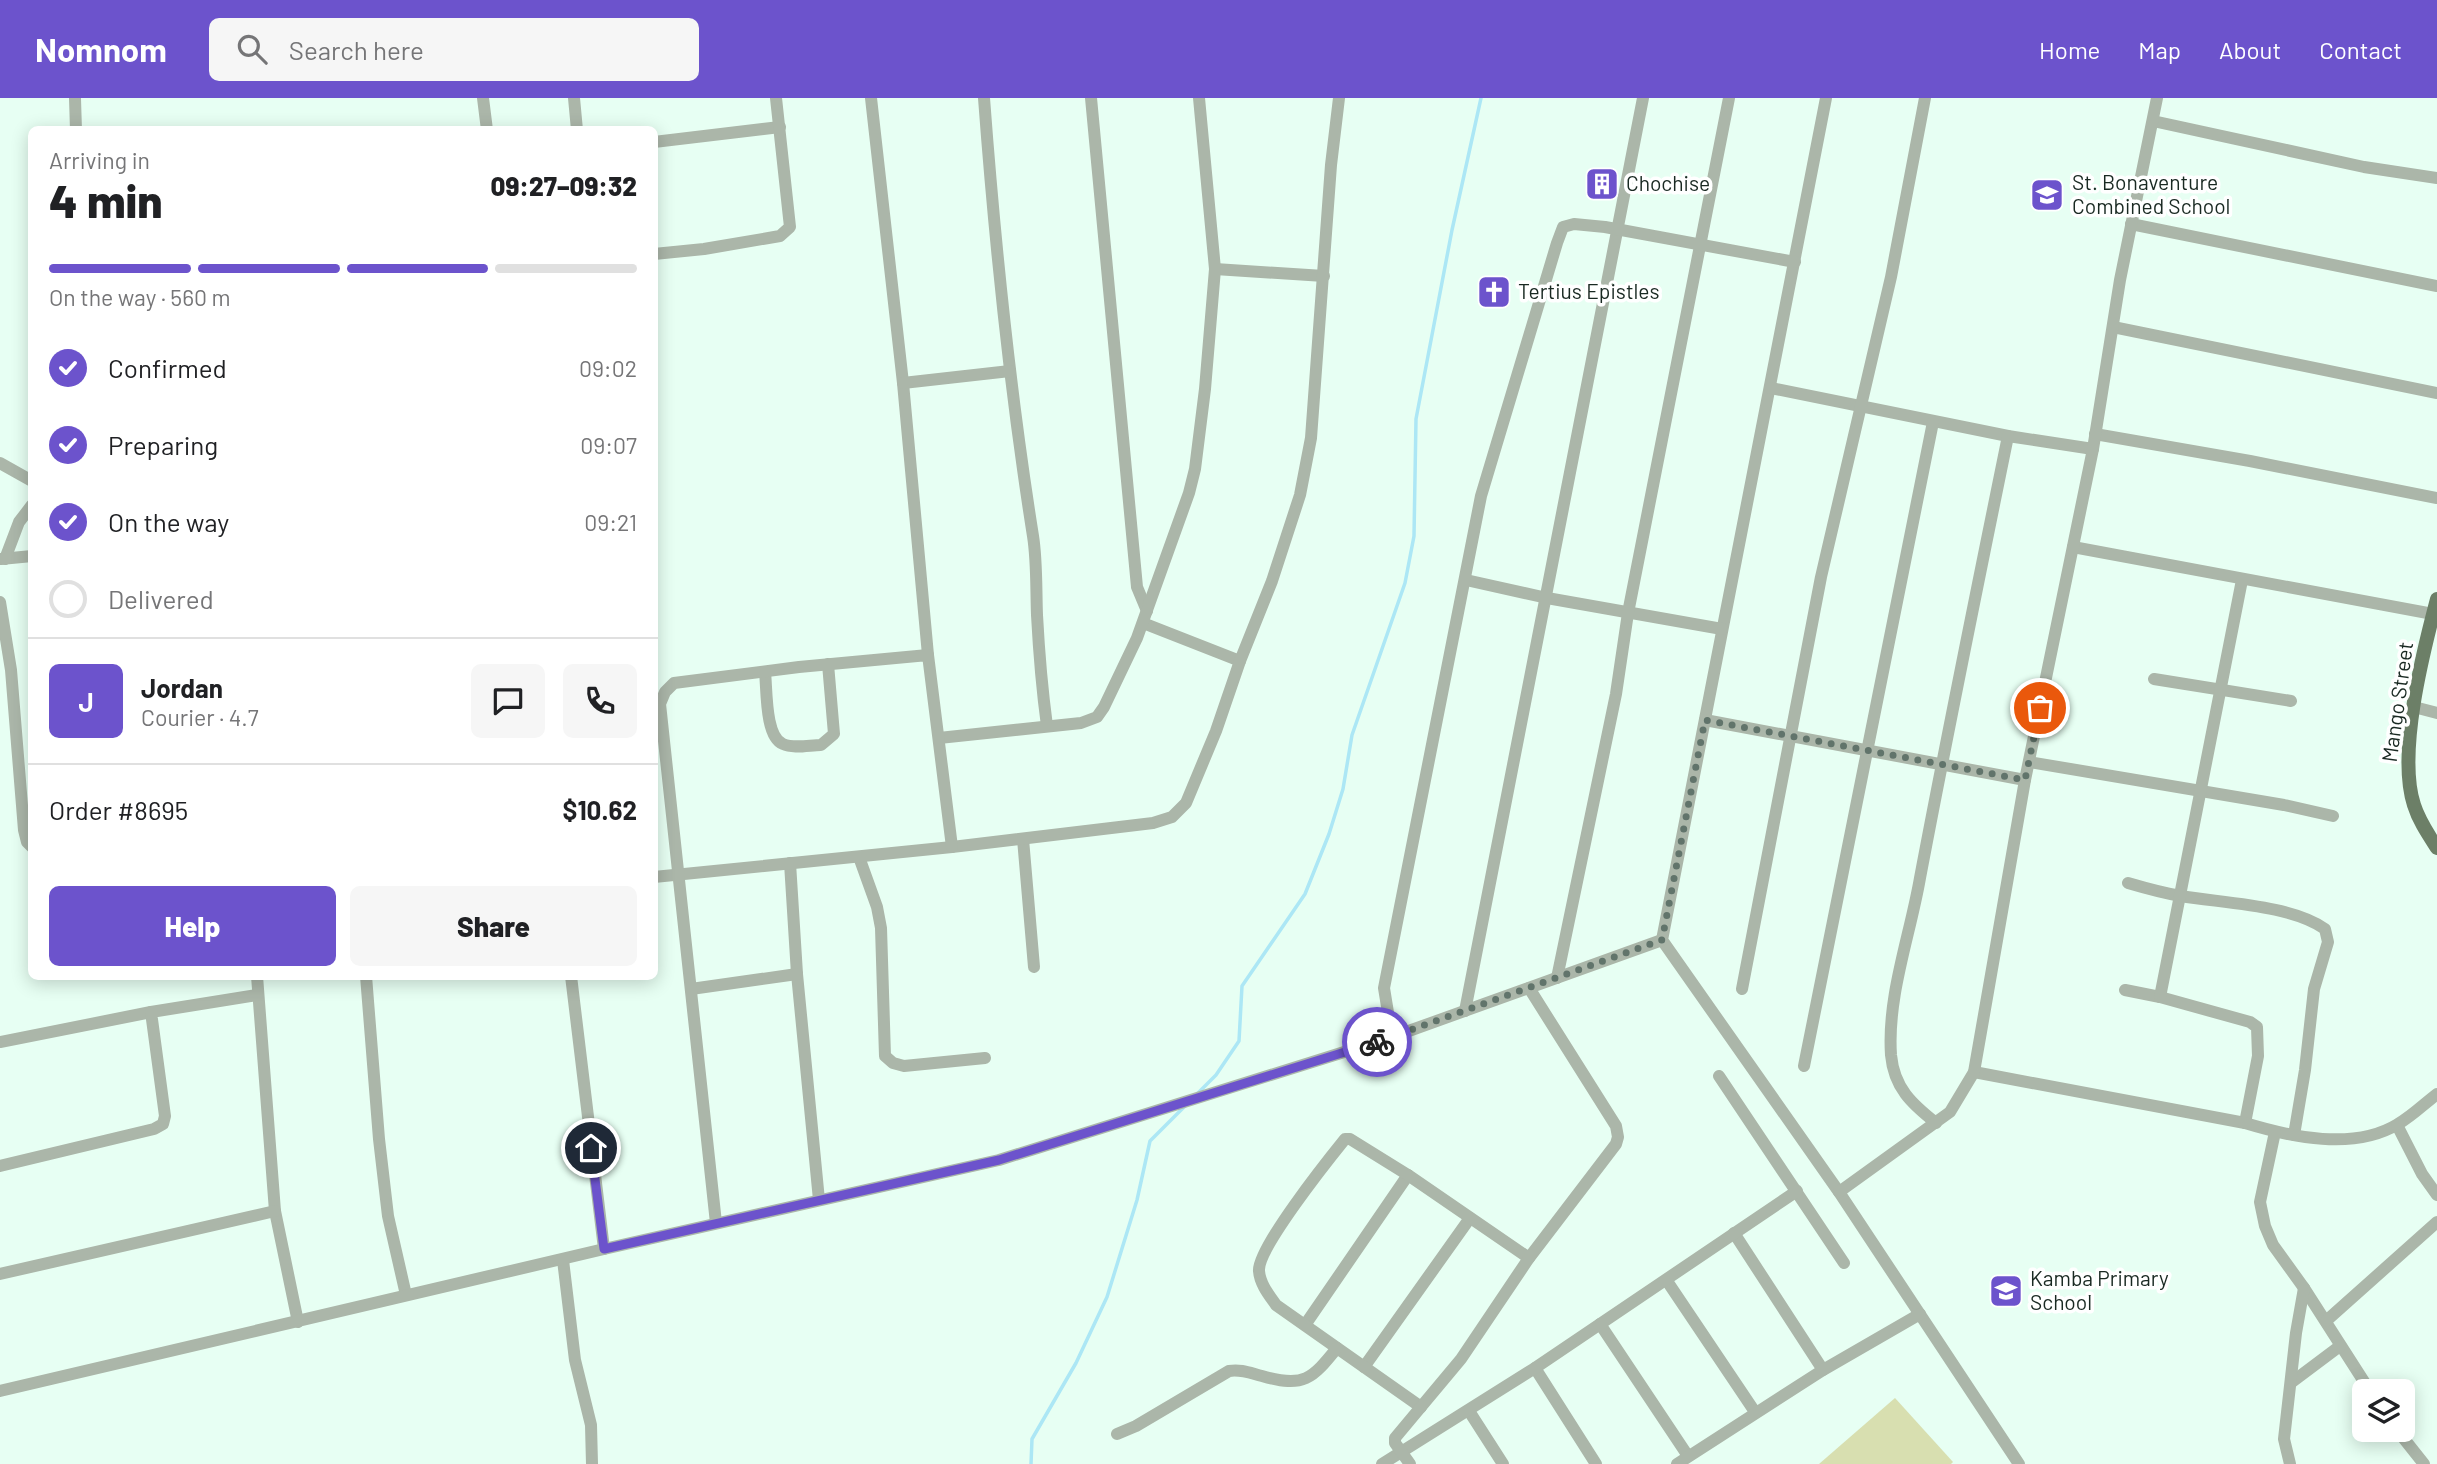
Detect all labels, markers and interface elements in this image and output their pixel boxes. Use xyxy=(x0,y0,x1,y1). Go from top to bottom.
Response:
search box xyxy=(209,18,699,81)
text: Nomnom xyxy=(35,29,167,69)
icon: search xyxy=(233,30,271,68)
text: Search here xyxy=(289,34,424,65)
text: Home xyxy=(2039,35,2100,64)
text: Map xyxy=(2138,35,2181,64)
text: About xyxy=(2219,35,2281,64)
text: Contact xyxy=(2319,35,2402,64)
text: Arriving in xyxy=(49,146,150,174)
building icon: Chochise xyxy=(1583,165,1621,203)
place label: St. Bonaventure Combined School xyxy=(2072,169,2230,218)
text: 09:27–09:32 xyxy=(491,170,637,201)
place label: Chochise xyxy=(1626,170,1710,195)
text: 4 min xyxy=(49,172,163,227)
school or university icon: St. Bonaventure Combined School xyxy=(2028,176,2066,214)
church icon: Tertius Epistles xyxy=(1475,273,1513,311)
place label: Tertius Epistles xyxy=(1518,278,1659,303)
text: On the way · 560 m xyxy=(49,283,231,311)
icon: check xyxy=(49,349,87,387)
text: Confirmed xyxy=(108,352,227,383)
text: 09:02 xyxy=(579,354,637,382)
icon: check xyxy=(49,426,87,464)
text: Preparing xyxy=(108,429,218,460)
text: 09:07 xyxy=(580,431,637,459)
icon: check xyxy=(49,503,87,541)
text: On the way xyxy=(108,506,229,537)
text: 09:21 xyxy=(584,508,637,536)
text: Delivered xyxy=(108,583,214,614)
street label: Mango Street xyxy=(2376,640,2417,764)
button: chat xyxy=(471,664,545,738)
button: phone xyxy=(563,664,637,738)
text: Jordan xyxy=(141,672,223,703)
pin xyxy=(2010,678,2070,738)
text: J xyxy=(78,686,94,717)
icon: bag xyxy=(2021,689,2059,727)
text: Courier · 4.7 xyxy=(141,703,259,731)
text: Order #8695 xyxy=(49,794,188,825)
text: $10.62 xyxy=(563,794,637,825)
button: Help xyxy=(49,886,336,966)
button: Share xyxy=(350,886,637,966)
courier xyxy=(1342,1007,1412,1077)
icon: bike xyxy=(1358,1023,1396,1061)
pin xyxy=(561,1118,621,1178)
icon: home xyxy=(572,1129,610,1167)
place label: Kamba Primary School xyxy=(2030,1265,2169,1314)
school or university icon: Kamba Primary School xyxy=(1987,1272,2025,1310)
map controls xyxy=(2352,1379,2415,1442)
button: layers xyxy=(2352,1379,2415,1442)

